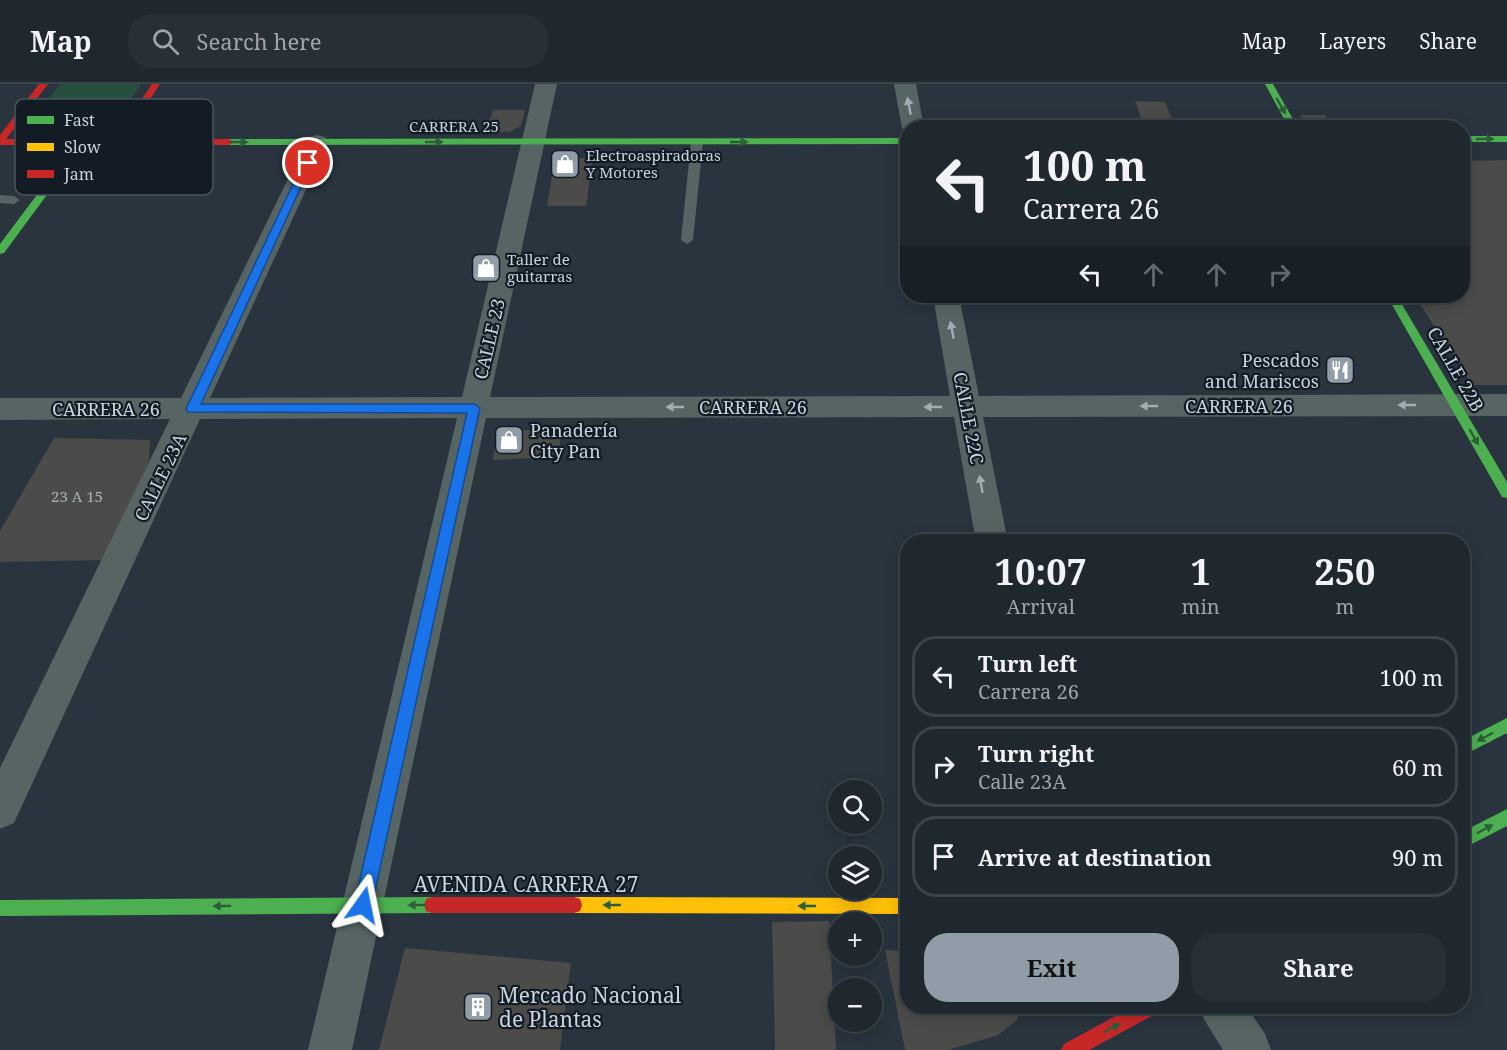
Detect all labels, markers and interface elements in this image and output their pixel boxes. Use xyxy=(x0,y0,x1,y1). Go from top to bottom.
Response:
search box xyxy=(128,14,548,68)
text: Map xyxy=(30,22,92,60)
icon: search xyxy=(149,25,182,58)
text: Search here xyxy=(197,26,321,56)
text: Map xyxy=(1242,27,1286,55)
text: Layers xyxy=(1319,27,1386,55)
text: Share xyxy=(1419,27,1477,55)
one-way arrow xyxy=(904,96,913,115)
one-way arrow xyxy=(1276,98,1287,114)
legend xyxy=(15,99,213,195)
text: Fast xyxy=(64,109,95,131)
street label: CARRERA 25 xyxy=(409,116,499,136)
one-way arrow xyxy=(1475,134,1494,144)
text: Slow xyxy=(64,136,101,158)
text: 100 m xyxy=(1023,136,1147,193)
one-way arrow xyxy=(230,137,249,147)
pin xyxy=(282,137,333,188)
one-way arrow xyxy=(425,137,444,147)
one-way arrow xyxy=(729,137,748,146)
icon: left xyxy=(924,144,1002,222)
place label: Electroaspiradoras Y Motores xyxy=(585,145,721,182)
icon: arrive xyxy=(291,146,324,179)
shop icon: Electroaspiradoras Y Motores xyxy=(549,148,581,180)
text: Jam xyxy=(63,163,94,185)
text: Carrera 26 xyxy=(1023,190,1159,227)
place label: Taller de guitarras xyxy=(507,249,572,286)
shop icon: Taller de guitarras xyxy=(470,252,502,284)
icon: left xyxy=(1074,258,1107,291)
icon: ahead xyxy=(1137,258,1170,291)
icon: ahead xyxy=(1200,258,1233,291)
icon: right xyxy=(1263,258,1296,291)
street label: CALLE 23 xyxy=(468,296,510,382)
one-way arrow xyxy=(947,321,956,340)
street label: CALLE 22B xyxy=(1422,322,1490,416)
place label: Pescados and Mariscos xyxy=(1205,348,1319,393)
restaurant icon: Pescados and Mariscos xyxy=(1324,354,1356,386)
street label: CALLE 22C xyxy=(948,370,990,466)
street label: CARRERA 26 xyxy=(1185,394,1293,418)
street label: CARRERA 26 xyxy=(699,395,807,419)
street label: CARRERA 26 xyxy=(52,397,160,421)
one-way arrow xyxy=(1397,400,1416,410)
one-way arrow xyxy=(1139,401,1158,411)
one-way arrow xyxy=(665,402,684,412)
one-way arrow xyxy=(923,402,942,412)
place label: Panadería City Pan xyxy=(530,418,618,463)
shop icon: Panadería City Pan xyxy=(493,424,525,456)
street label: CALLE 23A xyxy=(128,429,192,525)
one-way arrow xyxy=(1469,429,1480,445)
one-way arrow xyxy=(976,474,985,493)
house number: 23 A 15 xyxy=(51,486,103,506)
text: 10:07 xyxy=(995,547,1087,596)
text: 1 xyxy=(1190,547,1211,596)
text: 250 xyxy=(1314,547,1375,596)
text: Arrival xyxy=(1007,593,1075,620)
text: min xyxy=(1182,593,1220,620)
text: m xyxy=(1335,593,1354,620)
text: Turn left xyxy=(978,648,1077,678)
icon: left xyxy=(927,660,960,693)
text: 100 m xyxy=(1380,662,1443,692)
text: Carrera 26 xyxy=(978,678,1079,705)
one-way arrow xyxy=(1476,732,1493,742)
text: Turn right xyxy=(978,738,1094,768)
icon: right xyxy=(927,750,960,783)
text: 60 m xyxy=(1392,752,1443,782)
text: Calle 23A xyxy=(978,768,1066,795)
map controls xyxy=(828,780,882,1032)
button: search xyxy=(828,780,882,834)
one-way arrow xyxy=(1476,824,1493,834)
icon: arrive xyxy=(927,840,960,873)
text: Arrive at destination xyxy=(978,842,1212,872)
text: 90 m xyxy=(1392,842,1443,872)
button: layers xyxy=(828,846,882,900)
street label: AVENIDA CARRERA 27 xyxy=(413,870,639,898)
position arrow xyxy=(331,873,395,937)
one-way arrow xyxy=(408,900,427,910)
one-way arrow xyxy=(603,900,622,910)
one-way arrow xyxy=(213,901,232,911)
one-way arrow xyxy=(798,901,817,911)
button: + xyxy=(828,912,882,966)
button: Exit xyxy=(924,933,1179,1002)
button: Share xyxy=(1191,933,1446,1002)
button: − xyxy=(828,978,882,1032)
place label: Mercado Nacional de Plantas xyxy=(499,981,682,1033)
building icon: Mercado Nacional de Plantas xyxy=(462,991,494,1023)
one-way arrow xyxy=(1103,1023,1120,1033)

